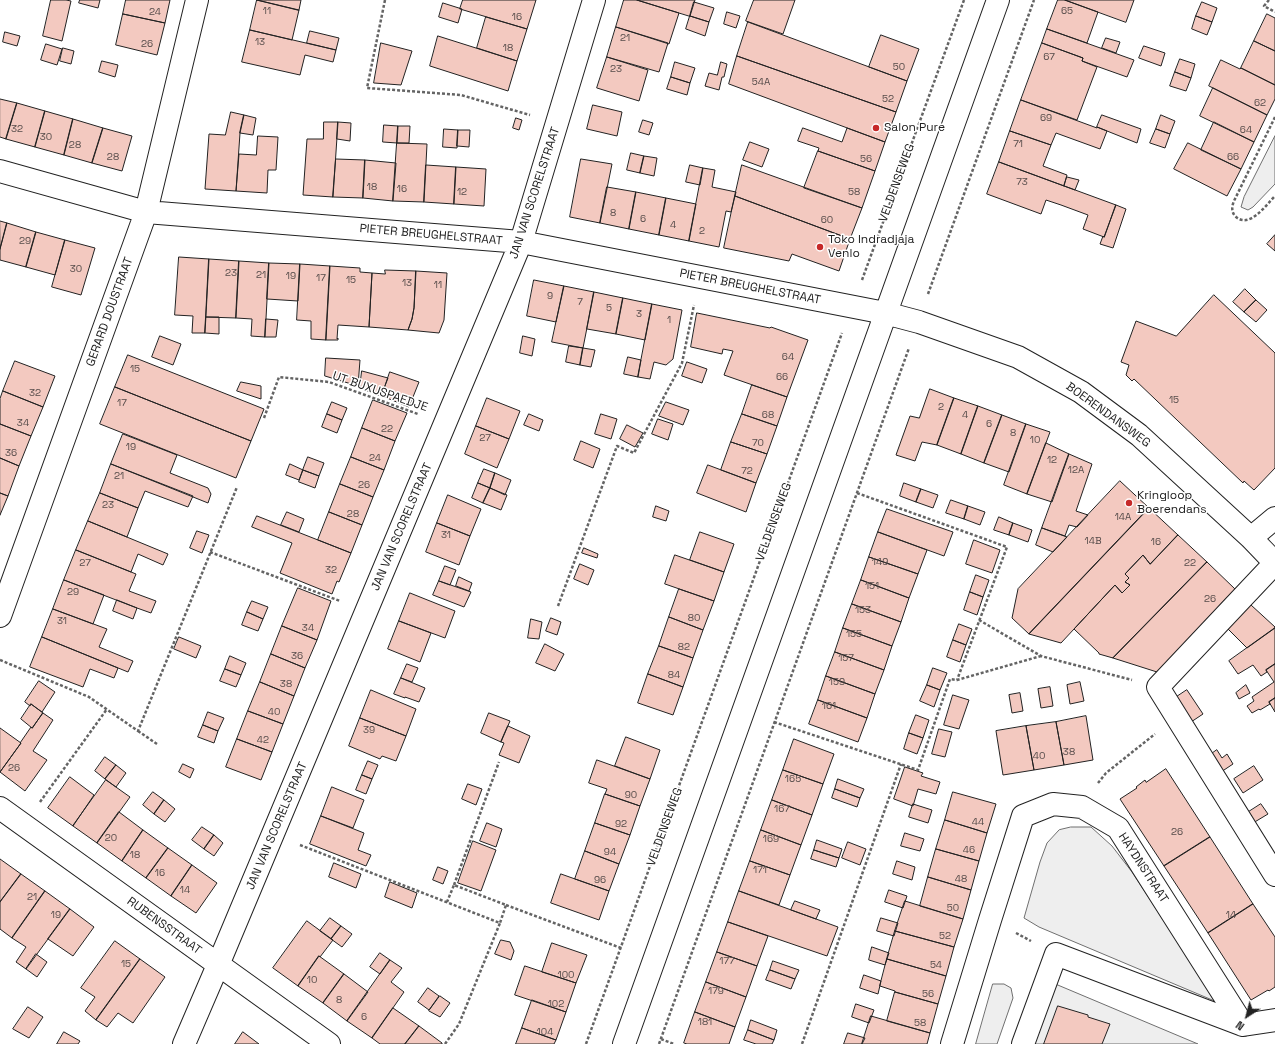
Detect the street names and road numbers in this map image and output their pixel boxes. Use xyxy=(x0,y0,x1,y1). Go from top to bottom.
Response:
street label: JAN VAN SCORELSTRAAT xyxy=(507,125,563,261)
street label: VELDENSEWEG xyxy=(876,142,918,224)
street label: PIETER BREUGHELSTRAAT xyxy=(359,222,503,248)
street label: GERARD DOUSTRAAT xyxy=(84,255,136,369)
street label: PIETER BREUGHELSTRAAT xyxy=(678,266,822,308)
street label: UT BUXUSPAEDJE xyxy=(331,369,429,415)
street label: BOERENDANSWEG xyxy=(1063,380,1153,450)
street label: JAN VAN SCORELSTRAAT xyxy=(368,461,436,593)
street label: VELDENSEWEG xyxy=(753,481,795,563)
street label: JAN VAN SCORELSTRAAT xyxy=(243,760,311,892)
street label: VELDENSEWEG xyxy=(644,786,686,868)
street label: HAYDNSTRAAT xyxy=(1115,830,1171,906)
street label: RUBENSSTRAAT xyxy=(124,894,204,958)

